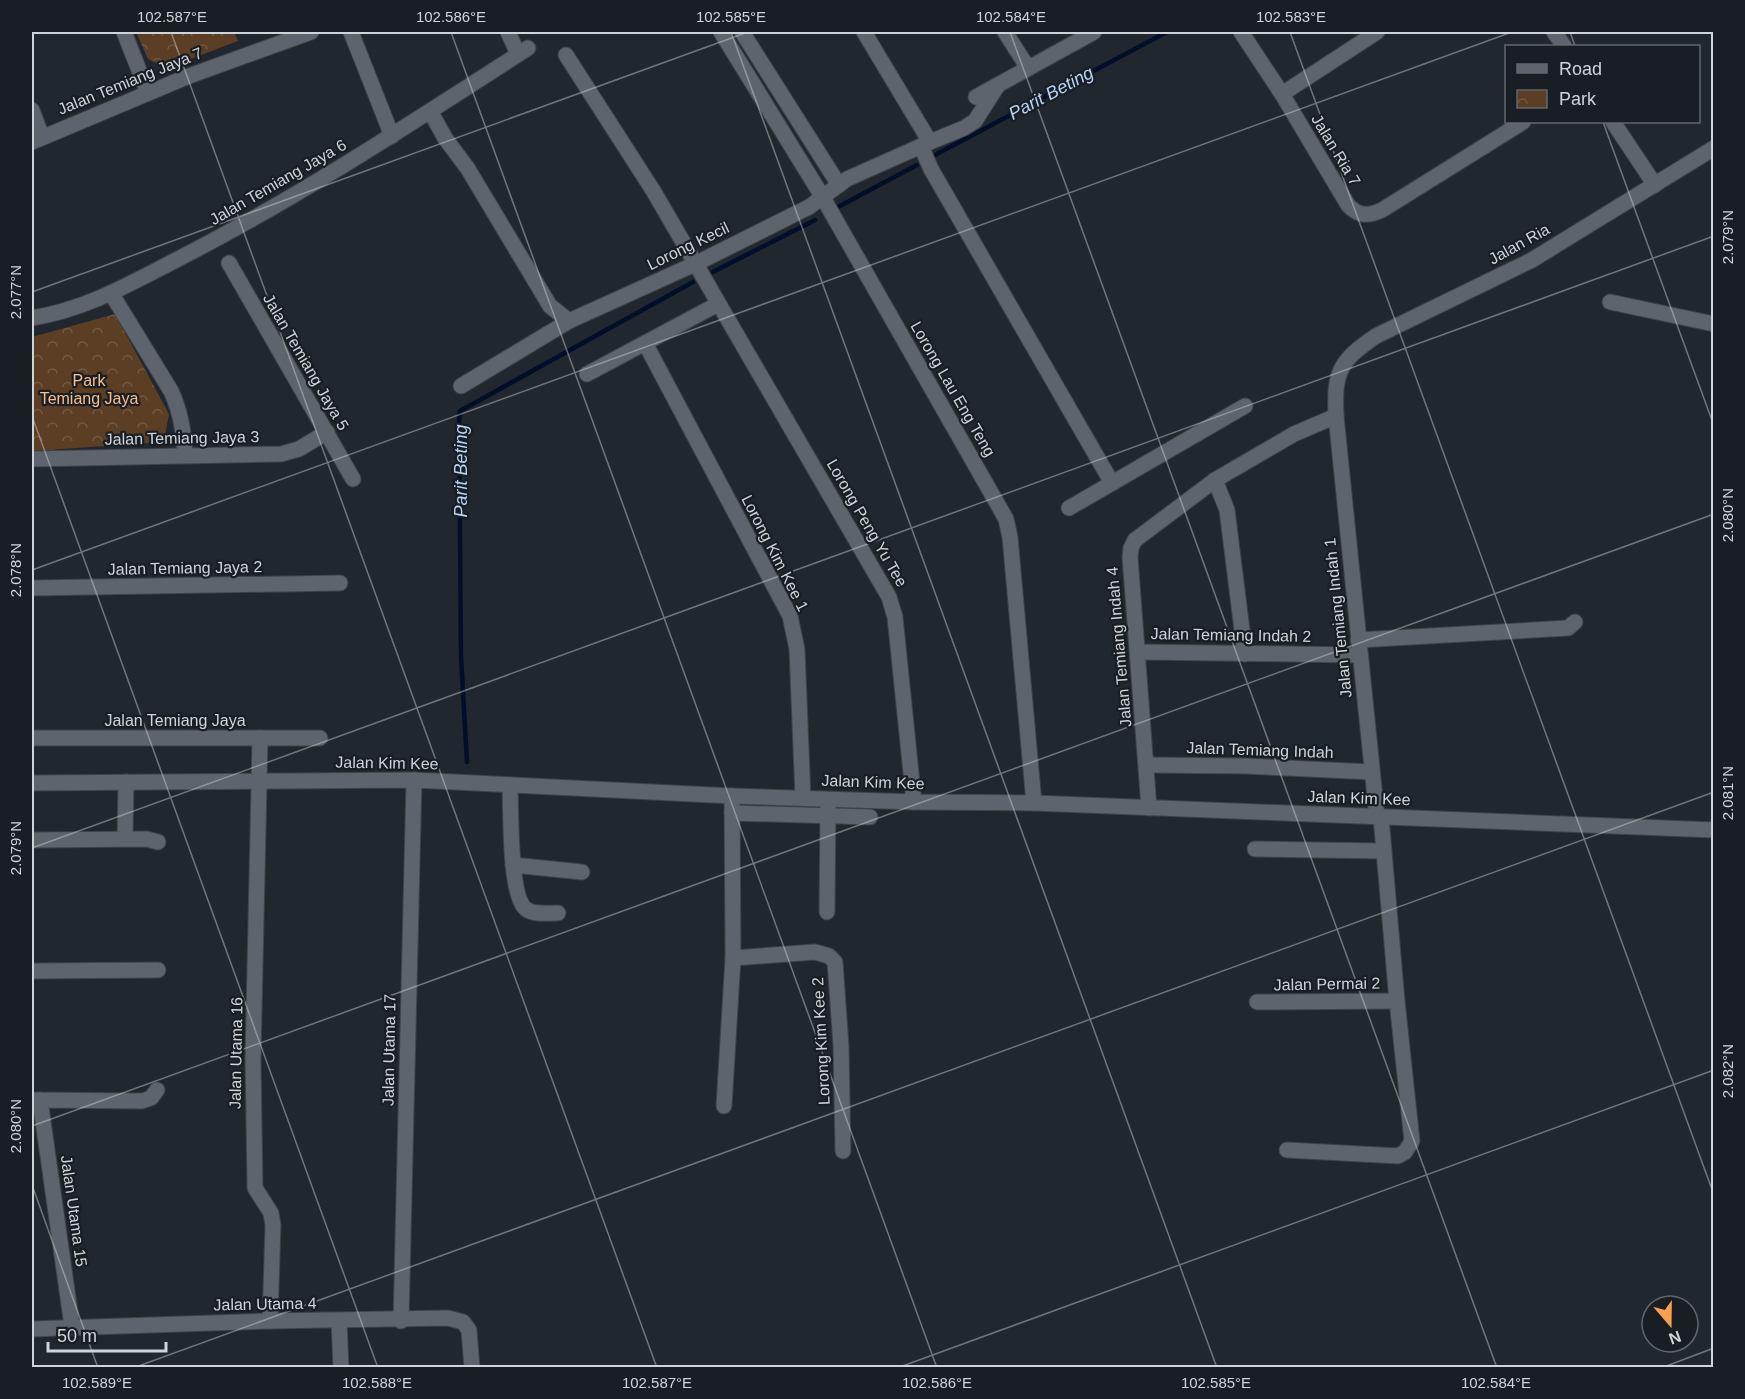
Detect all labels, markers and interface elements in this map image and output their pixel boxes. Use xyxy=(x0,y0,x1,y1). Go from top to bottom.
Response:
text: 102.587°E xyxy=(137,8,207,25)
text: 102.586°E xyxy=(416,8,486,25)
text: 102.585°E xyxy=(696,8,766,25)
text: 102.584°E xyxy=(976,8,1046,25)
text: 102.583°E xyxy=(1256,8,1326,25)
street label: Jalan Temiang Jaya 7 xyxy=(55,44,205,118)
legend xyxy=(1505,45,1700,123)
text: Road xyxy=(1559,59,1602,79)
water label: Parit Beting xyxy=(1005,62,1097,124)
text: Park xyxy=(1559,89,1597,109)
street label: Jalan Ria 7 xyxy=(1308,111,1364,189)
street label: Jalan Temiang Jaya 6 xyxy=(207,136,349,228)
text: 2.079°N xyxy=(1719,210,1736,264)
street label: Lorong Kecil xyxy=(644,219,732,273)
street label: Jalan Ria xyxy=(1486,220,1552,268)
text: 2.077°N xyxy=(7,265,24,319)
street label: Jalan Temiang Jaya 5 xyxy=(260,291,352,433)
street label: Lorong Lau Eng Teng xyxy=(907,319,999,459)
park label: Park Temiang Jaya xyxy=(40,372,138,407)
water label: Parit Beting xyxy=(451,424,471,518)
street label: Jalan Temiang Jaya 3 xyxy=(105,428,259,448)
street label: Lorong Peng Yu Tee xyxy=(824,456,911,590)
text: 2.080°N xyxy=(1719,488,1736,542)
street label: Lorong Kim Kee 1 xyxy=(738,492,812,614)
street label: Jalan Temiang Indah 1 xyxy=(1321,537,1355,699)
text: 2.078°N xyxy=(7,543,24,597)
street label: Jalan Temiang Jaya 2 xyxy=(108,558,262,578)
street label: Jalan Temiang Indah 4 xyxy=(1104,566,1134,728)
street label: Jalan Temiang Indah 2 xyxy=(1151,625,1312,645)
street label: Jalan Temiang Jaya xyxy=(104,712,246,729)
street label: Jalan Temiang Indah xyxy=(1186,739,1334,761)
street label: Jalan Kim Kee xyxy=(335,754,439,772)
text: 2.081°N xyxy=(1719,766,1736,820)
street label: Jalan Kim Kee xyxy=(821,772,925,792)
street label: Jalan Kim Kee xyxy=(1307,788,1411,808)
text: 2.079°N xyxy=(7,821,24,875)
street label: Jalan Permai 2 xyxy=(1274,975,1381,993)
street label: Lorong Kim Kee 2 xyxy=(809,977,833,1105)
street label: Jalan Utama 17 xyxy=(380,994,398,1106)
street label: Jalan Utama 16 xyxy=(227,997,245,1109)
text: 2.082°N xyxy=(1719,1044,1736,1098)
text: 2.080°N xyxy=(7,1099,24,1153)
street label: Jalan Utama 15 xyxy=(58,1154,90,1268)
north arrow xyxy=(1640,1294,1700,1354)
street label: Jalan Utama 4 xyxy=(213,1295,317,1313)
scale bar xyxy=(48,1315,166,1353)
text: 50 m xyxy=(57,1326,97,1346)
text: N xyxy=(1667,1328,1683,1348)
text: 102.589°E xyxy=(62,1374,132,1391)
text: 102.588°E xyxy=(342,1374,412,1391)
text: 102.587°E xyxy=(622,1374,692,1391)
text: 102.586°E xyxy=(902,1374,972,1391)
text: 102.585°E xyxy=(1181,1374,1251,1391)
text: 102.584°E xyxy=(1461,1374,1531,1391)

